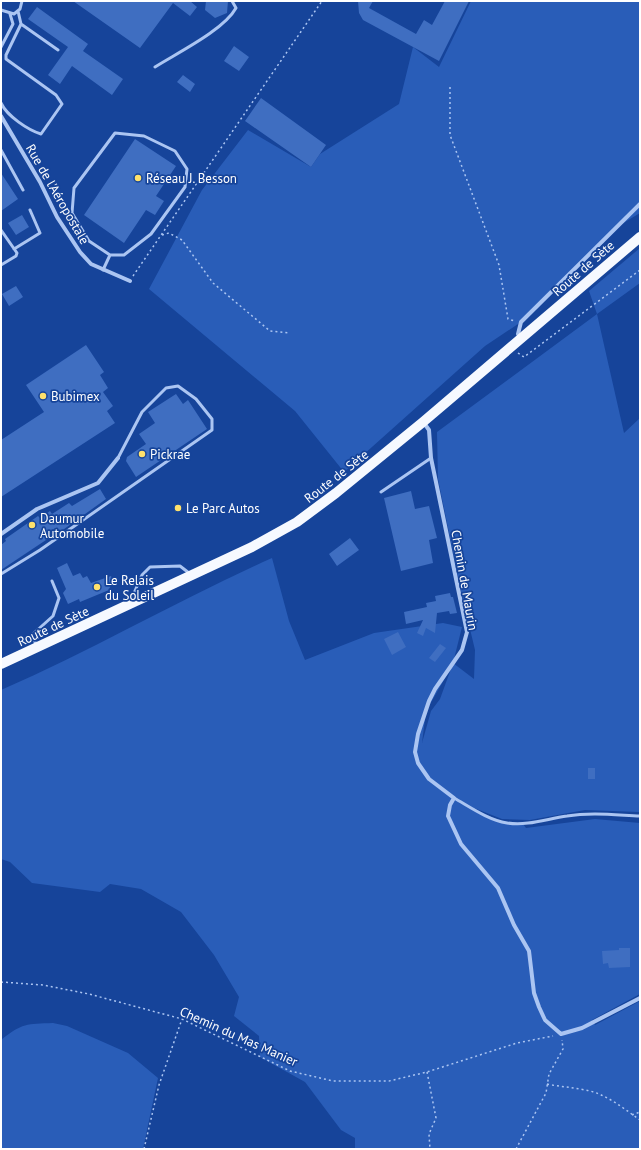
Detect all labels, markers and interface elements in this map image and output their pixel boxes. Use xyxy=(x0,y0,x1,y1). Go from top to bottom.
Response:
street label: Rue de l'Aéropostale xyxy=(22,141,93,247)
place label: Réseau J. Besson xyxy=(146,170,237,187)
marker: Réseau J. Besson xyxy=(133,173,143,183)
street label: Route de Sète xyxy=(549,237,618,300)
place label: Bubimex xyxy=(51,388,100,405)
marker: Bubimex xyxy=(38,391,48,401)
place label: Pickrae xyxy=(150,446,190,463)
street label: Route de Sète xyxy=(301,446,372,507)
marker: Pickrae xyxy=(137,449,147,459)
place label: Le Parc Autos xyxy=(186,500,260,517)
marker: Le Parc Autos xyxy=(173,503,183,513)
place label: Daumur Automobile xyxy=(40,510,104,542)
marker: Daumur Automobile xyxy=(27,520,37,530)
street label: Chemin de Maurin xyxy=(447,529,482,632)
place label: Le Relais du Soleil xyxy=(105,572,154,604)
marker: Le Relais du Soleil xyxy=(92,582,102,592)
street label: Route de Sète xyxy=(15,603,92,650)
street label: Chemin du Mas Manier xyxy=(177,1003,301,1070)

